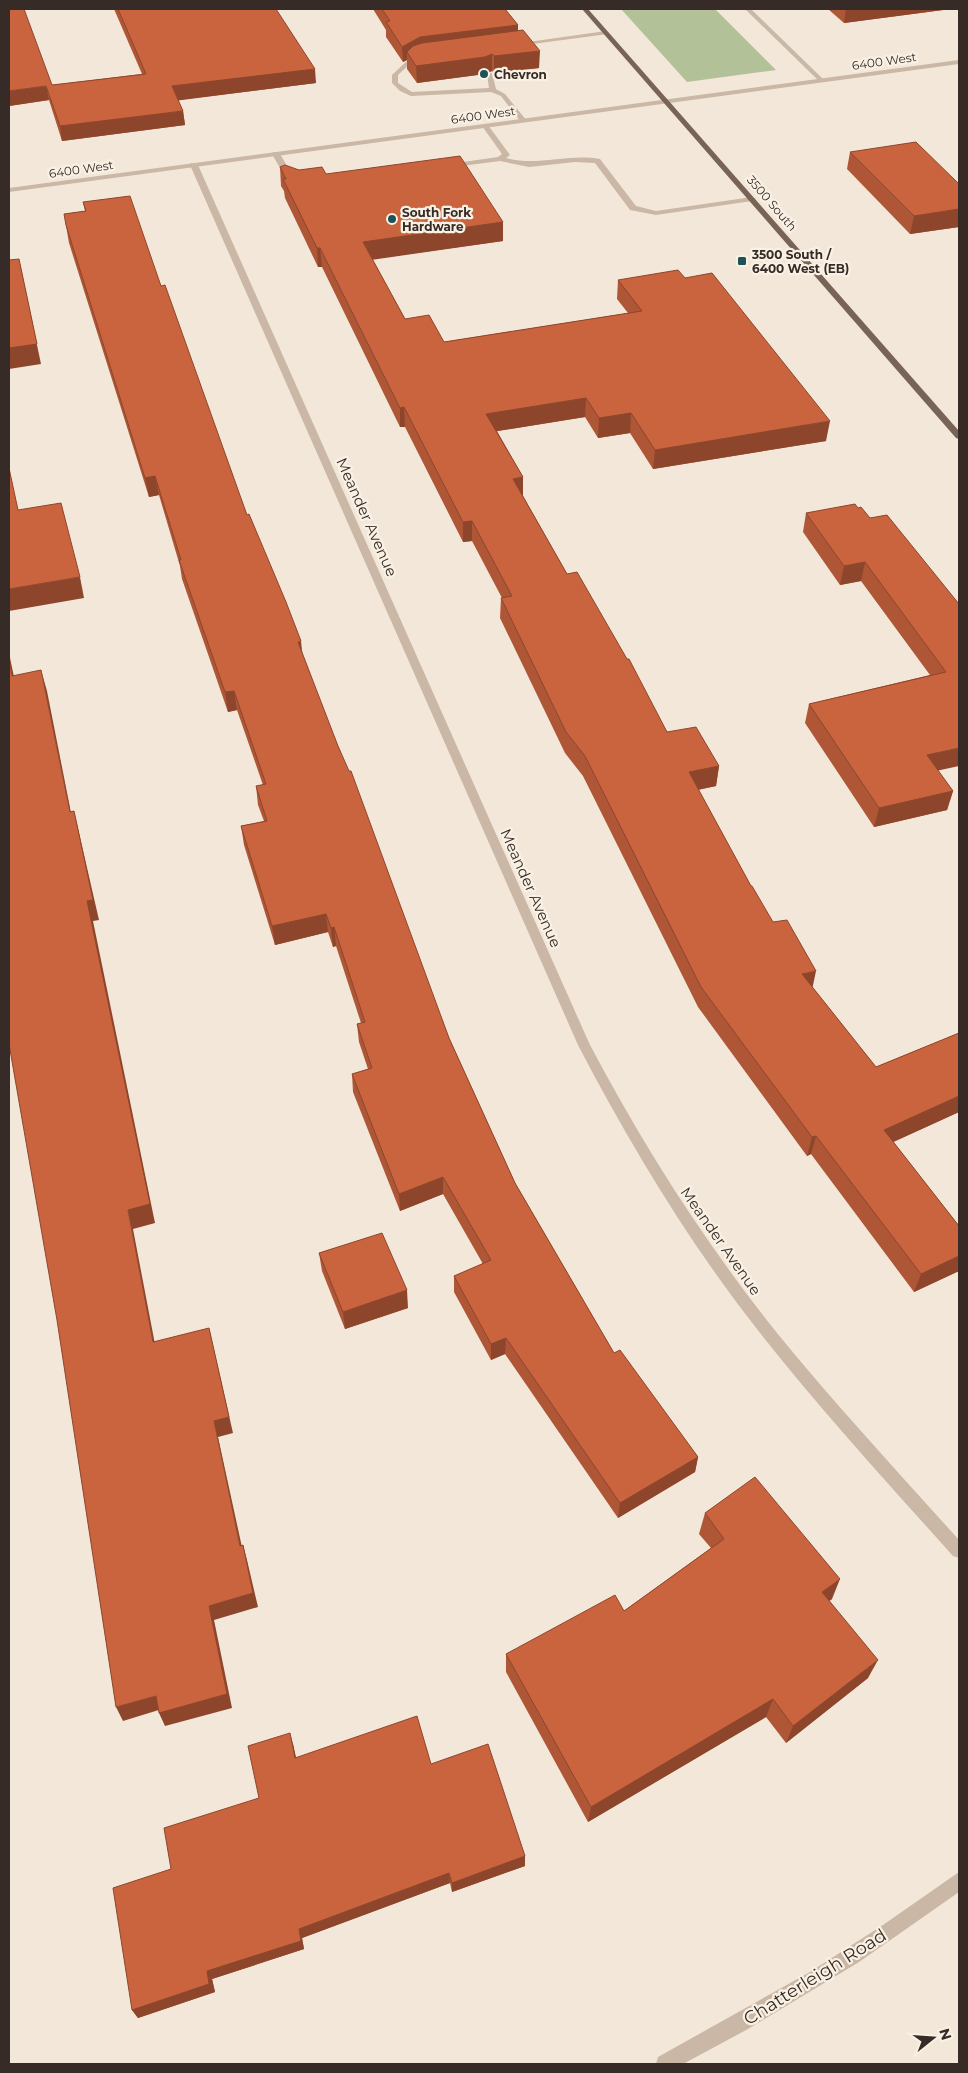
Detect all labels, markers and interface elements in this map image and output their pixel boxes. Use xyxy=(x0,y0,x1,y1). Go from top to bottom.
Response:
street label: 6400 West xyxy=(851,49,917,73)
place label: Chevron xyxy=(494,67,547,82)
marker: Chevron xyxy=(478,68,490,80)
street label: 6400 West xyxy=(450,103,516,127)
street label: 6400 West xyxy=(48,157,114,181)
street label: 3500 South xyxy=(744,172,800,234)
place label: South Fork Hardware xyxy=(402,205,471,234)
marker: South Fork Hardware xyxy=(386,213,398,225)
place label: 3500 South / 6400 West (EB) xyxy=(751,247,849,276)
marker: 3500 South / 6400 West (EB) xyxy=(736,255,748,267)
street label: Meander Avenue xyxy=(332,455,402,579)
street label: Meander Avenue xyxy=(496,826,566,950)
street label: Meander Avenue xyxy=(677,1183,765,1299)
street label: Chatterleigh Road xyxy=(739,1924,891,2030)
north arrow xyxy=(908,2013,958,2063)
text: N xyxy=(935,2026,956,2042)

